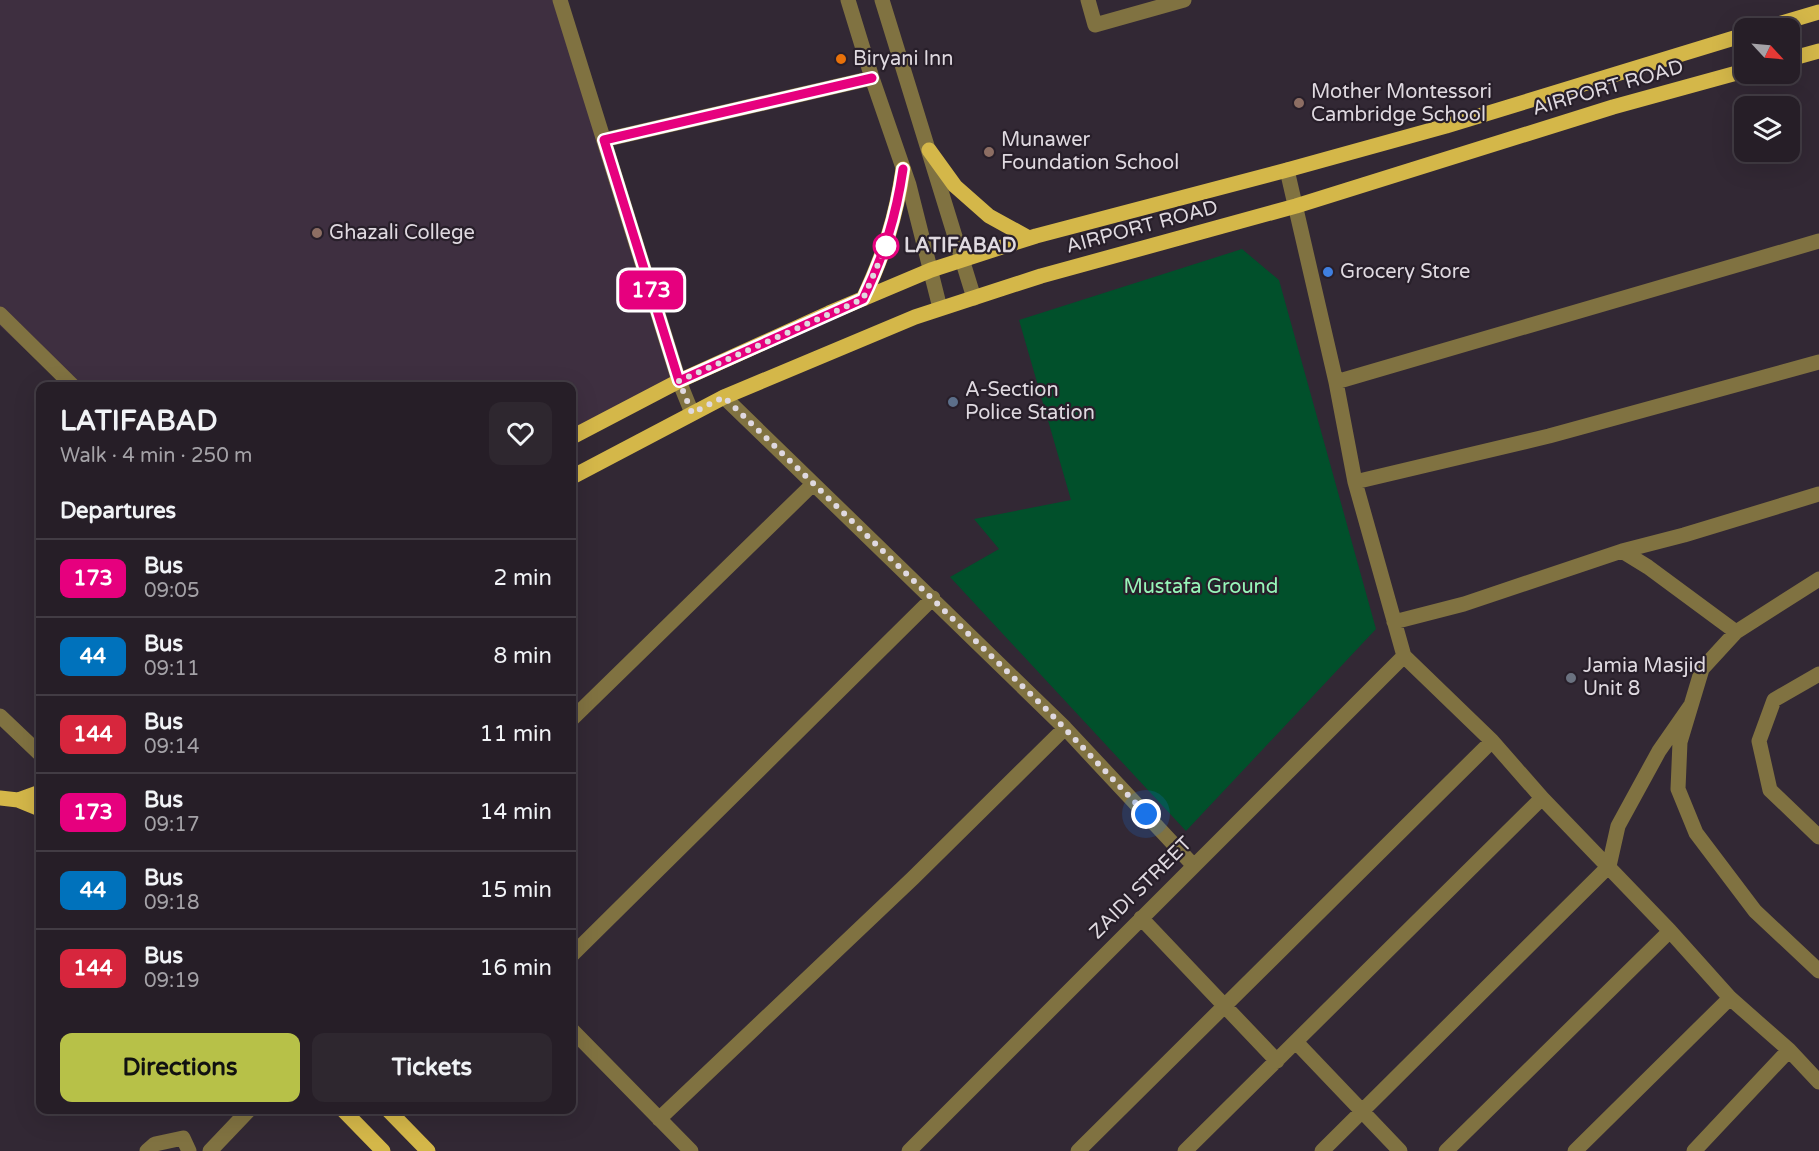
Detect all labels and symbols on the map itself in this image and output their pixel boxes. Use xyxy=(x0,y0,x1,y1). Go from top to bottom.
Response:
north arrow xyxy=(1734,18,1800,84)
place label: Biryani Inn xyxy=(853,47,953,71)
marker: Biryani Inn xyxy=(834,52,848,66)
street label: AIRPORT ROAD xyxy=(1530,55,1686,121)
place label: Mother Montessori Cambridge School xyxy=(1311,80,1492,127)
marker: Mother Montessori Cambridge School xyxy=(1292,96,1306,110)
place label: Munawer Foundation School xyxy=(1001,128,1179,175)
marker: Munawer Foundation School xyxy=(982,145,996,159)
street label: AIRPORT ROAD xyxy=(1063,195,1221,259)
place label: Ghazali College xyxy=(329,221,475,245)
marker: Ghazali College xyxy=(310,226,324,240)
marker: LATIFABAD xyxy=(873,233,899,259)
place label: LATIFABAD xyxy=(904,234,1017,258)
place label: Grocery Store xyxy=(1340,260,1470,284)
marker: Grocery Store xyxy=(1321,265,1335,279)
line badge: 173 xyxy=(616,270,686,310)
place label: A-Section Police Station xyxy=(965,378,1095,425)
marker: A-Section Police Station xyxy=(946,395,960,409)
park label: Mustafa Ground xyxy=(1124,575,1278,599)
place label: Jamia Masjid Unit 8 xyxy=(1583,654,1706,701)
marker: Jamia Masjid Unit 8 xyxy=(1564,671,1578,685)
your location xyxy=(1131,799,1161,829)
street label: ZAIDI STREET xyxy=(1085,832,1197,944)

